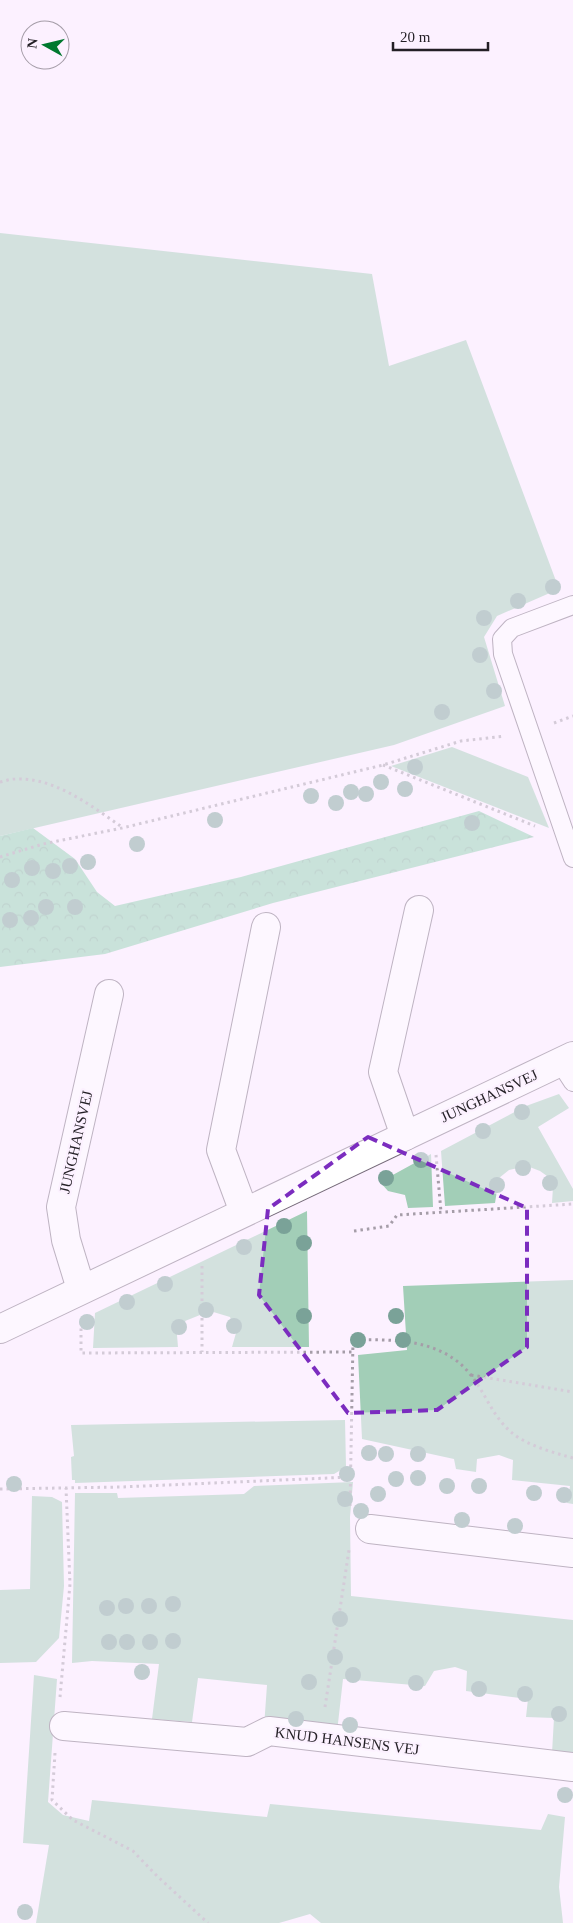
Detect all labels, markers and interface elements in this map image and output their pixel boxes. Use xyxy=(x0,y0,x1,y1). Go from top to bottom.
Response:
north arrow xyxy=(20,20,70,70)
scale bar xyxy=(393,20,488,52)
text: 20 m xyxy=(400,29,431,45)
text: N xyxy=(24,37,41,49)
street label: JUNGHANSVEJ xyxy=(438,1066,540,1125)
street label: JUNGHANSVEJ xyxy=(56,1089,96,1195)
street label: KNUD HANSENS VEJ xyxy=(274,1724,420,1758)

